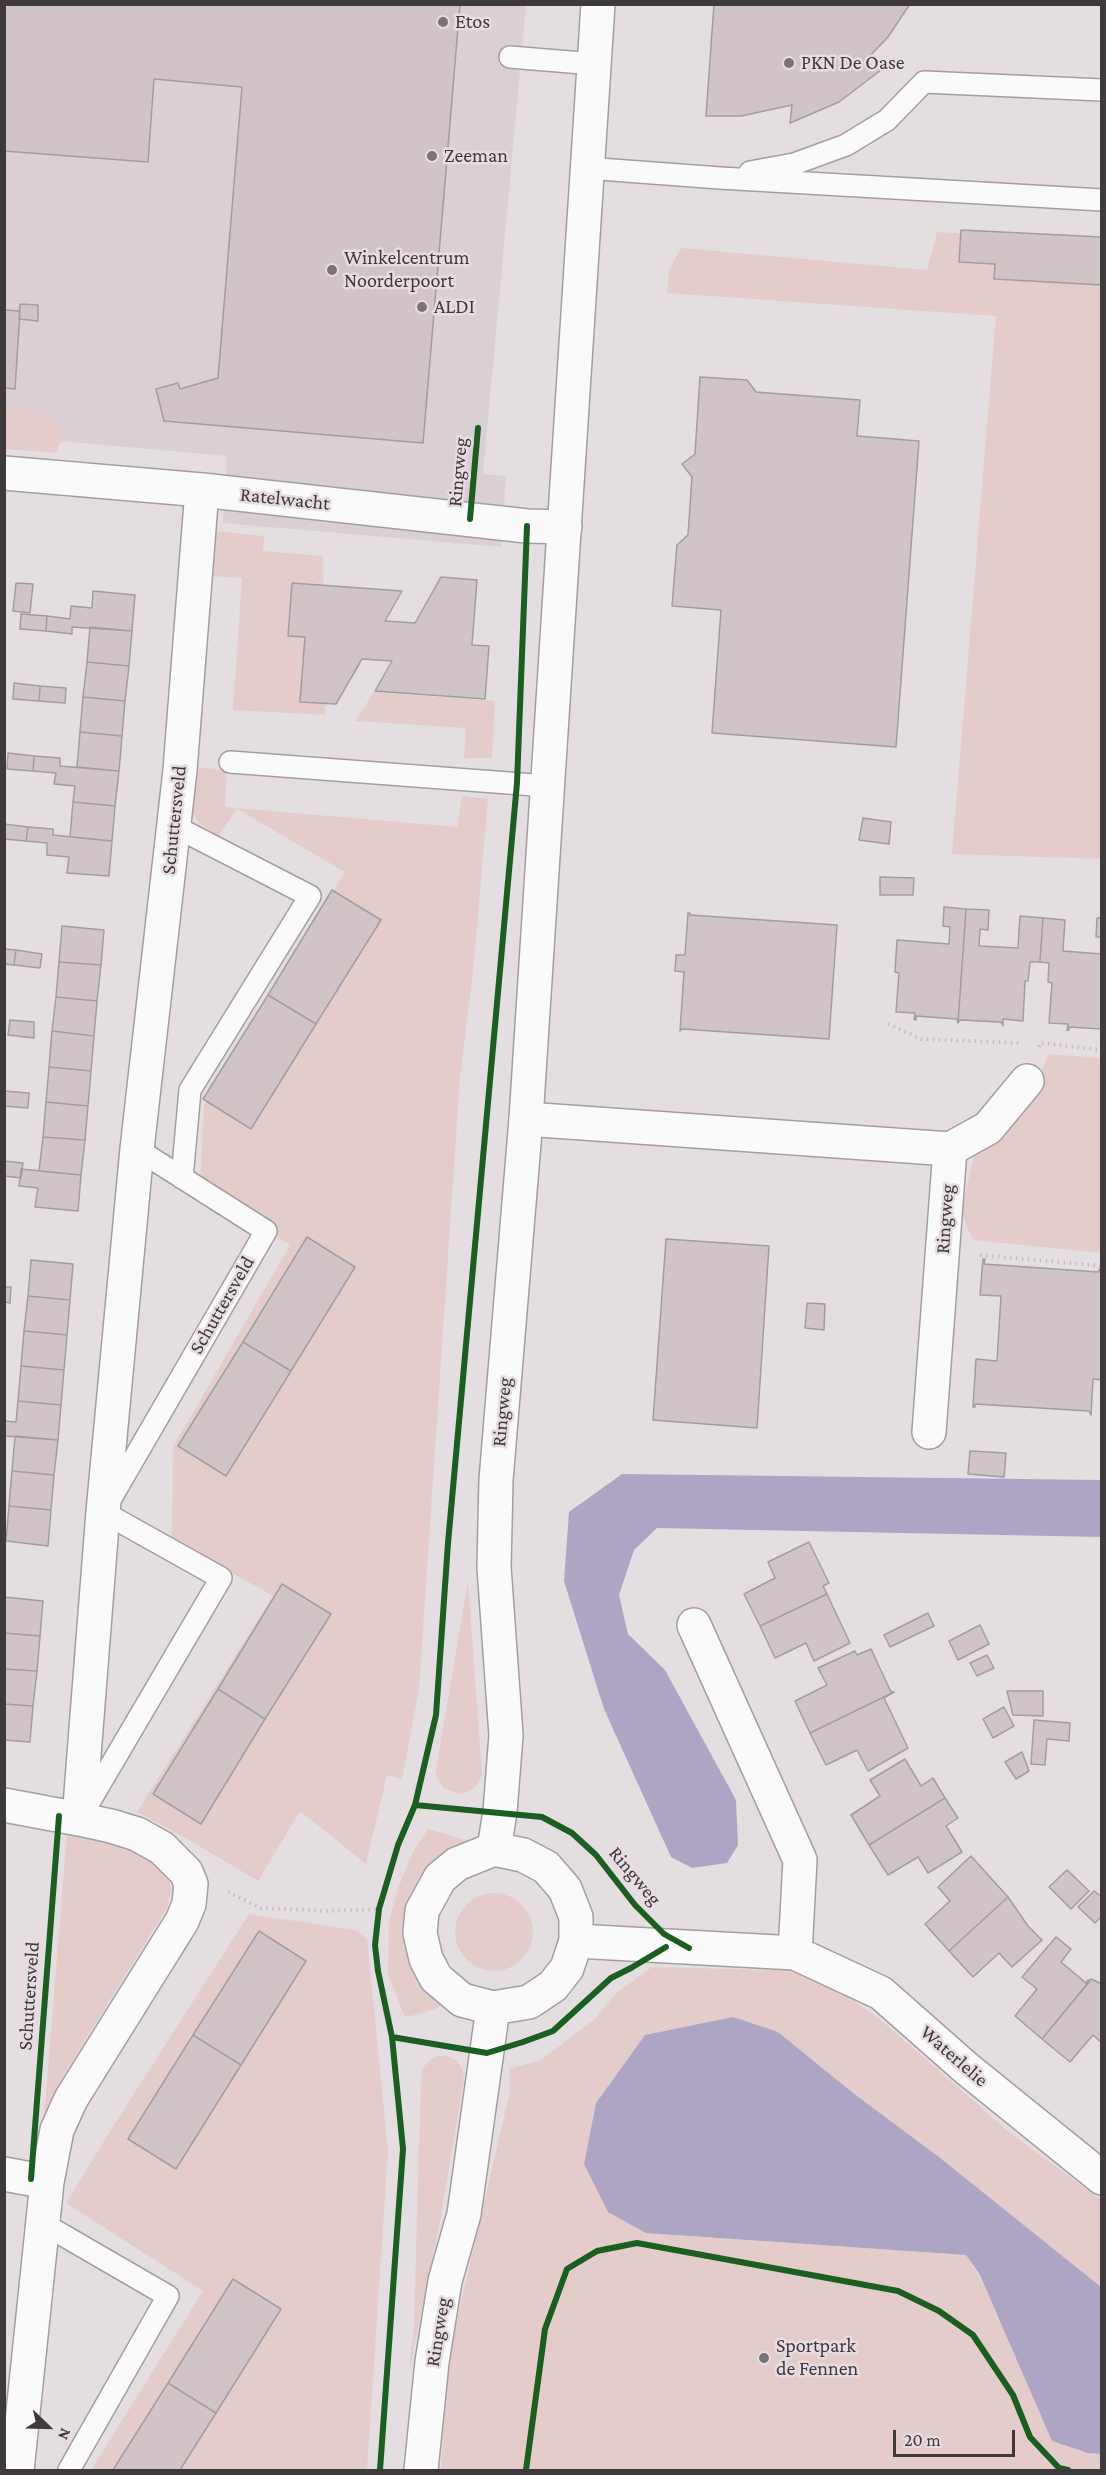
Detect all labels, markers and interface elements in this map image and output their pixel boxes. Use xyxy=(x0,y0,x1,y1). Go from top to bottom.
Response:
place label: Etos xyxy=(455,10,490,34)
marker: Etos xyxy=(436,15,450,29)
place label: PKN De Oase xyxy=(801,51,905,75)
marker: PKN De Oase xyxy=(782,56,796,70)
place label: Zeeman xyxy=(444,144,508,168)
marker: Zeeman xyxy=(425,149,439,163)
place label: Winkelcentrum Noorderpoort xyxy=(344,246,470,293)
marker: Winkelcentrum Noorderpoort xyxy=(325,263,339,277)
place label: ALDI xyxy=(434,295,475,319)
marker: ALDI xyxy=(415,300,429,314)
street label: Ringweg xyxy=(443,436,473,508)
street label: Ratelwacht xyxy=(239,482,331,516)
street label: Schuttersveld xyxy=(156,764,192,876)
street label: Ringweg xyxy=(931,1183,959,1255)
street label: Schuttersveld xyxy=(184,1252,260,1358)
street label: Ringweg xyxy=(487,1376,517,1448)
street label: Ringweg xyxy=(603,1842,667,1910)
street label: Schuttersveld xyxy=(13,1941,45,2051)
street label: Waterlelie xyxy=(915,2020,993,2092)
street label: Ringweg xyxy=(421,2296,455,2368)
place label: Sportpark de Fennen xyxy=(776,2334,858,2381)
marker: Sportpark de Fennen xyxy=(757,2351,771,2365)
north arrow xyxy=(18,2397,78,2457)
scale bar xyxy=(896,2418,1018,2456)
text: N xyxy=(55,2426,75,2443)
text: 20 m xyxy=(904,2430,941,2450)

